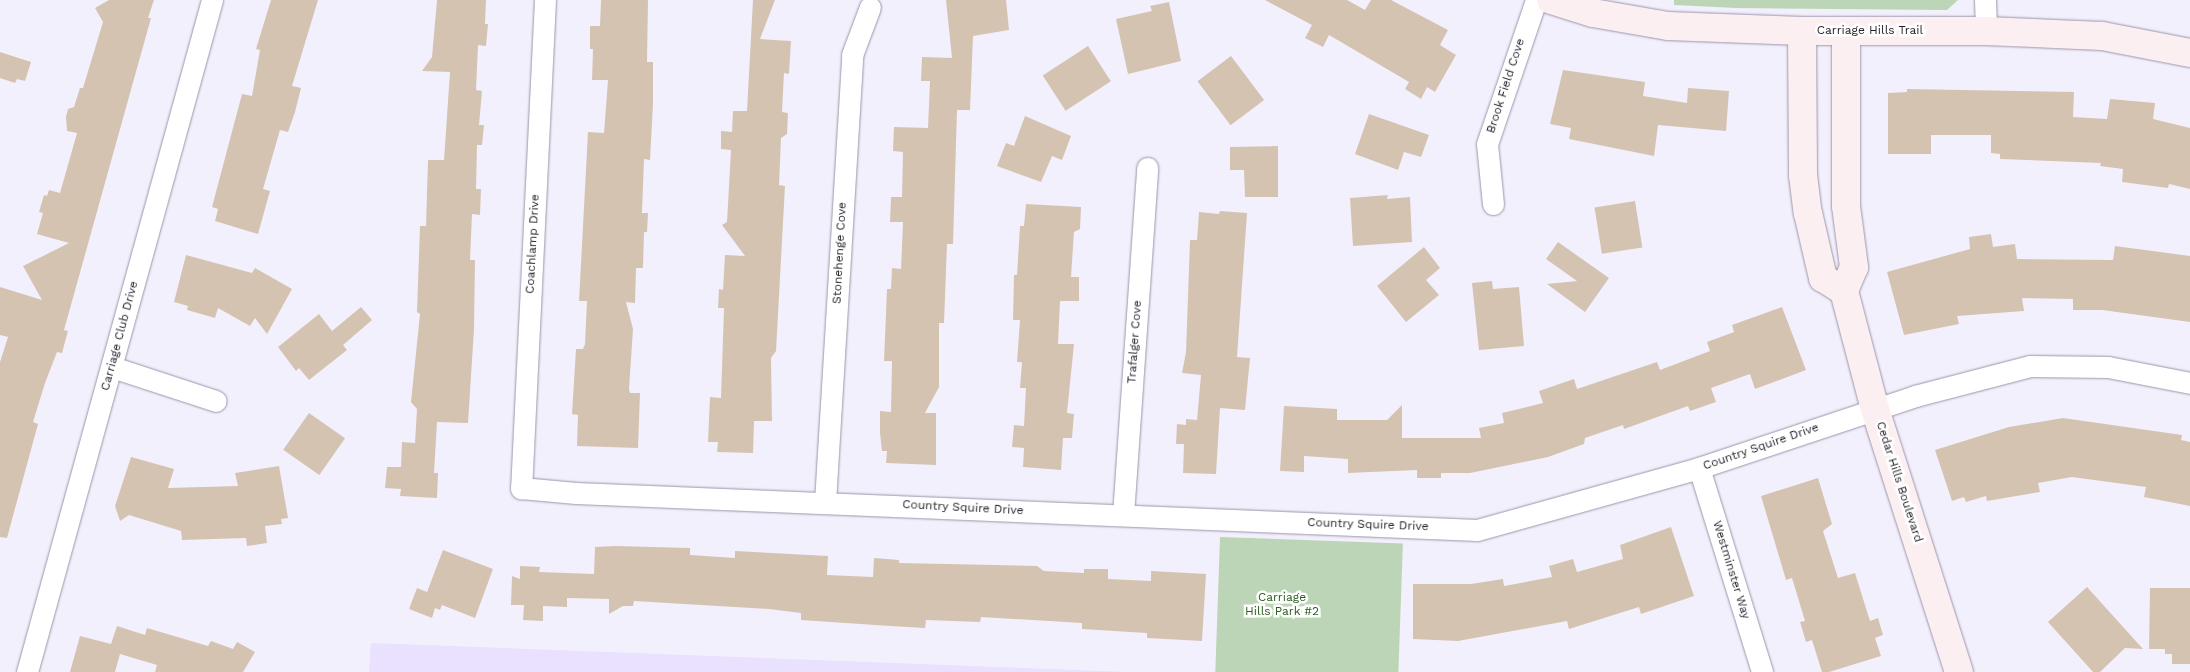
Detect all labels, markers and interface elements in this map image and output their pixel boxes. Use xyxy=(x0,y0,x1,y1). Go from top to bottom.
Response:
street label: Carriage Hills Trail xyxy=(1817,24,1923,38)
street label: Brook Field Cove xyxy=(1484,37,1528,135)
street label: Coachlamp Drive xyxy=(523,194,543,294)
street label: Stonehenge Cove xyxy=(830,202,850,304)
street label: Carriage Club Drive xyxy=(98,280,142,392)
street label: Trafalger Cove xyxy=(1125,300,1145,384)
street label: Country Squire Drive xyxy=(1701,420,1821,474)
street label: Cedar Hills Boulevard xyxy=(1873,420,1925,544)
street label: Country Squire Drive xyxy=(902,498,1024,518)
street label: Country Squire Drive xyxy=(1307,516,1429,534)
street label: Westminster Way xyxy=(1709,519,1753,621)
park label: Carriage Hills Park #2 xyxy=(1245,591,1319,619)

